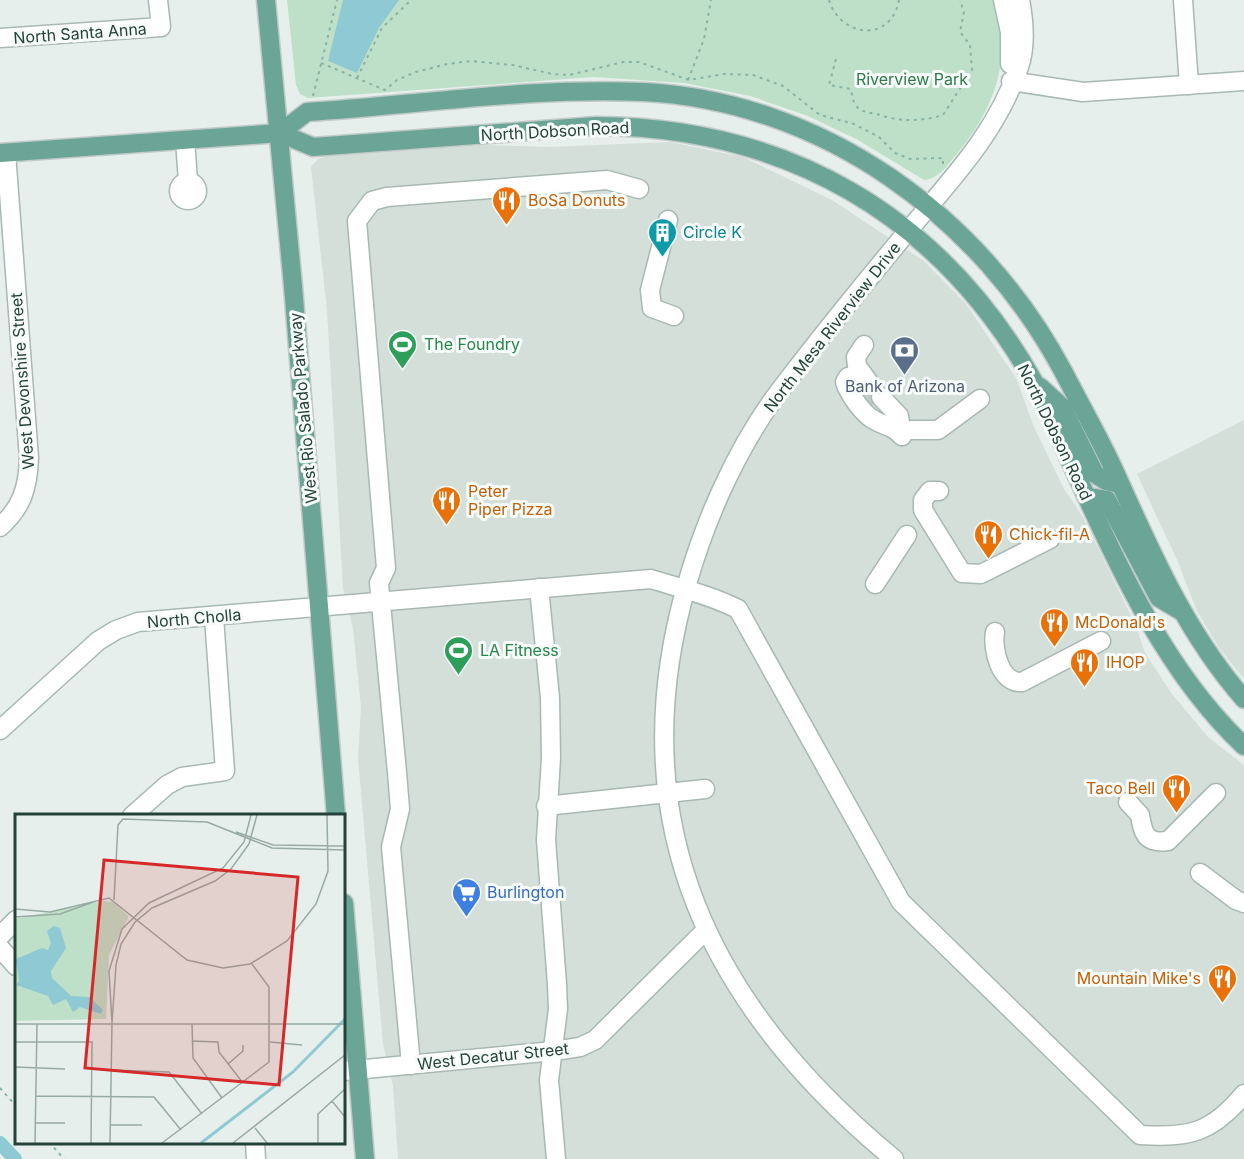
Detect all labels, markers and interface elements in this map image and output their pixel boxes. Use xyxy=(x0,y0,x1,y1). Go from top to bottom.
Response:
street label: North Santa Anna xyxy=(13,18,147,48)
park label: Riverview Park xyxy=(856,69,968,89)
street label: North Dobson Road xyxy=(480,117,630,145)
restaurant icon: BoSa Donuts xyxy=(491,184,523,226)
place label: BoSa Donuts xyxy=(528,190,625,210)
building icon: Circle K xyxy=(646,216,678,258)
place label: Circle K xyxy=(683,222,742,242)
street label: North Mesa Riverview Drive xyxy=(759,238,905,416)
street label: West Devonshire Street xyxy=(6,292,38,470)
street label: West Rio Salado Parkway xyxy=(285,312,321,504)
sports icon: The Foundry xyxy=(387,328,419,370)
place label: The Foundry xyxy=(424,334,520,354)
bank icon: Bank of Arizona xyxy=(889,334,921,376)
street label: North Dobson Road xyxy=(1013,361,1097,503)
place label: Bank of Arizona xyxy=(845,376,965,396)
place label: Peter Piper Pizza xyxy=(468,481,553,519)
restaurant icon: Peter Piper Pizza xyxy=(431,484,463,526)
restaurant icon: Chick-fil-A xyxy=(972,518,1004,560)
place label: Chick-fil-A xyxy=(1009,524,1090,544)
street label: North Cholla xyxy=(146,604,242,632)
restaurant icon: McDonald's xyxy=(1038,606,1070,648)
place label: McDonald's xyxy=(1075,612,1165,632)
sports icon: LA Fitness xyxy=(443,634,475,676)
place label: LA Fitness xyxy=(480,640,559,660)
restaurant icon: IHOP xyxy=(1069,646,1101,688)
place label: IHOP xyxy=(1106,652,1145,672)
restaurant icon: Taco Bell xyxy=(1160,772,1192,814)
place label: Taco Bell xyxy=(1086,778,1155,798)
inset map xyxy=(15,814,345,1144)
supermarket icon: Burlington xyxy=(450,876,482,918)
place label: Burlington xyxy=(487,882,564,902)
restaurant icon: Mountain Mike's xyxy=(1206,962,1238,1004)
place label: Mountain Mike's xyxy=(1077,968,1201,988)
street label: West Decatur Street xyxy=(416,1038,570,1074)

